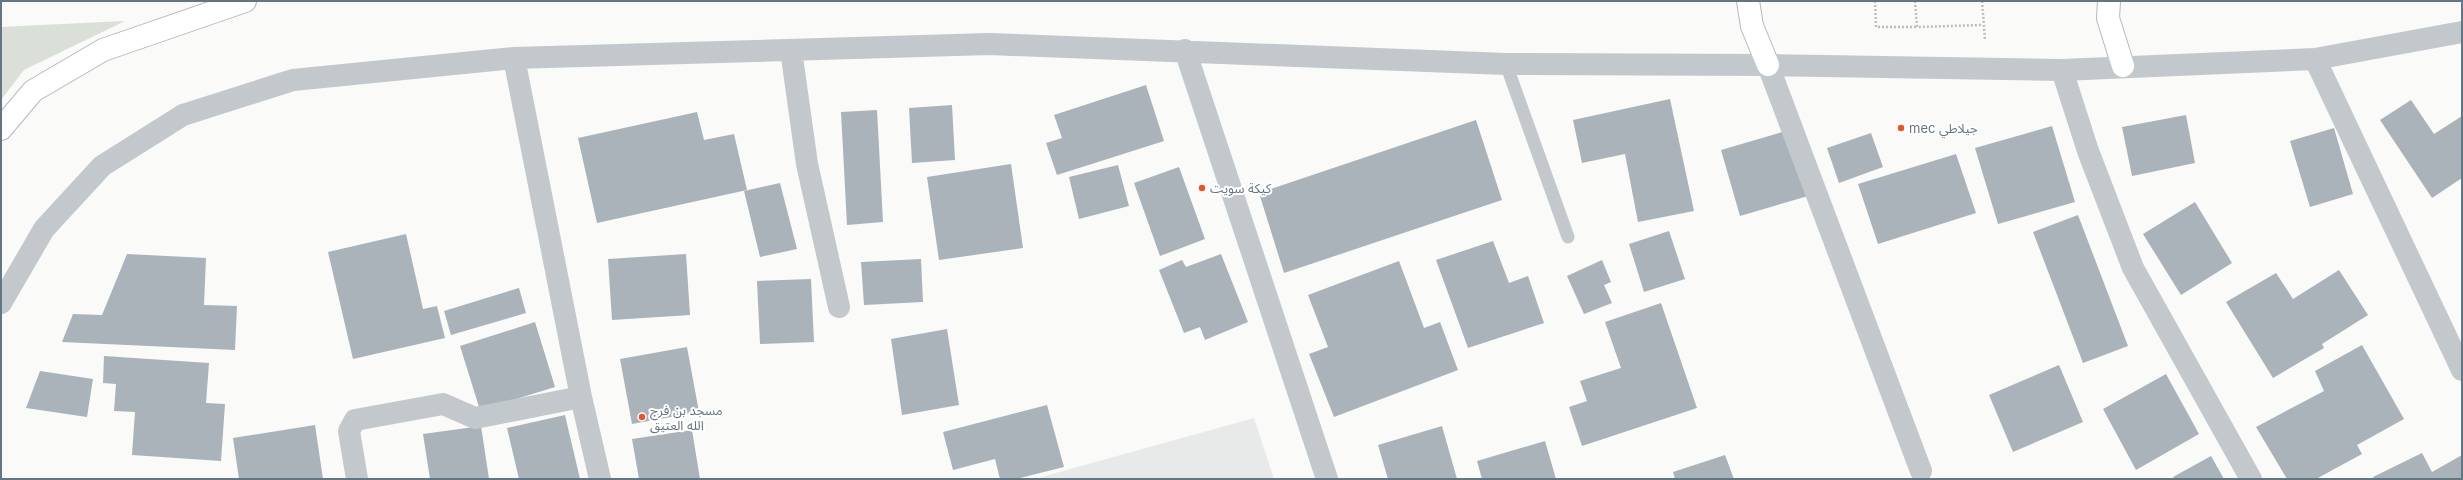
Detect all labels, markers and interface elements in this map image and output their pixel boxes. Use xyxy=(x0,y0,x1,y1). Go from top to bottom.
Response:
place label: mec جيلاطي xyxy=(1909,120,1978,139)
marker: mec جيلاطي xyxy=(1896,123,1906,133)
place label: كيكة سويت xyxy=(1210,180,1272,196)
marker: كيكة سويت xyxy=(1197,183,1207,193)
place label: مسجد بن فرج الله العتيق xyxy=(650,402,723,434)
marker: مسجد بن فرج الله العتيق xyxy=(637,412,647,422)

